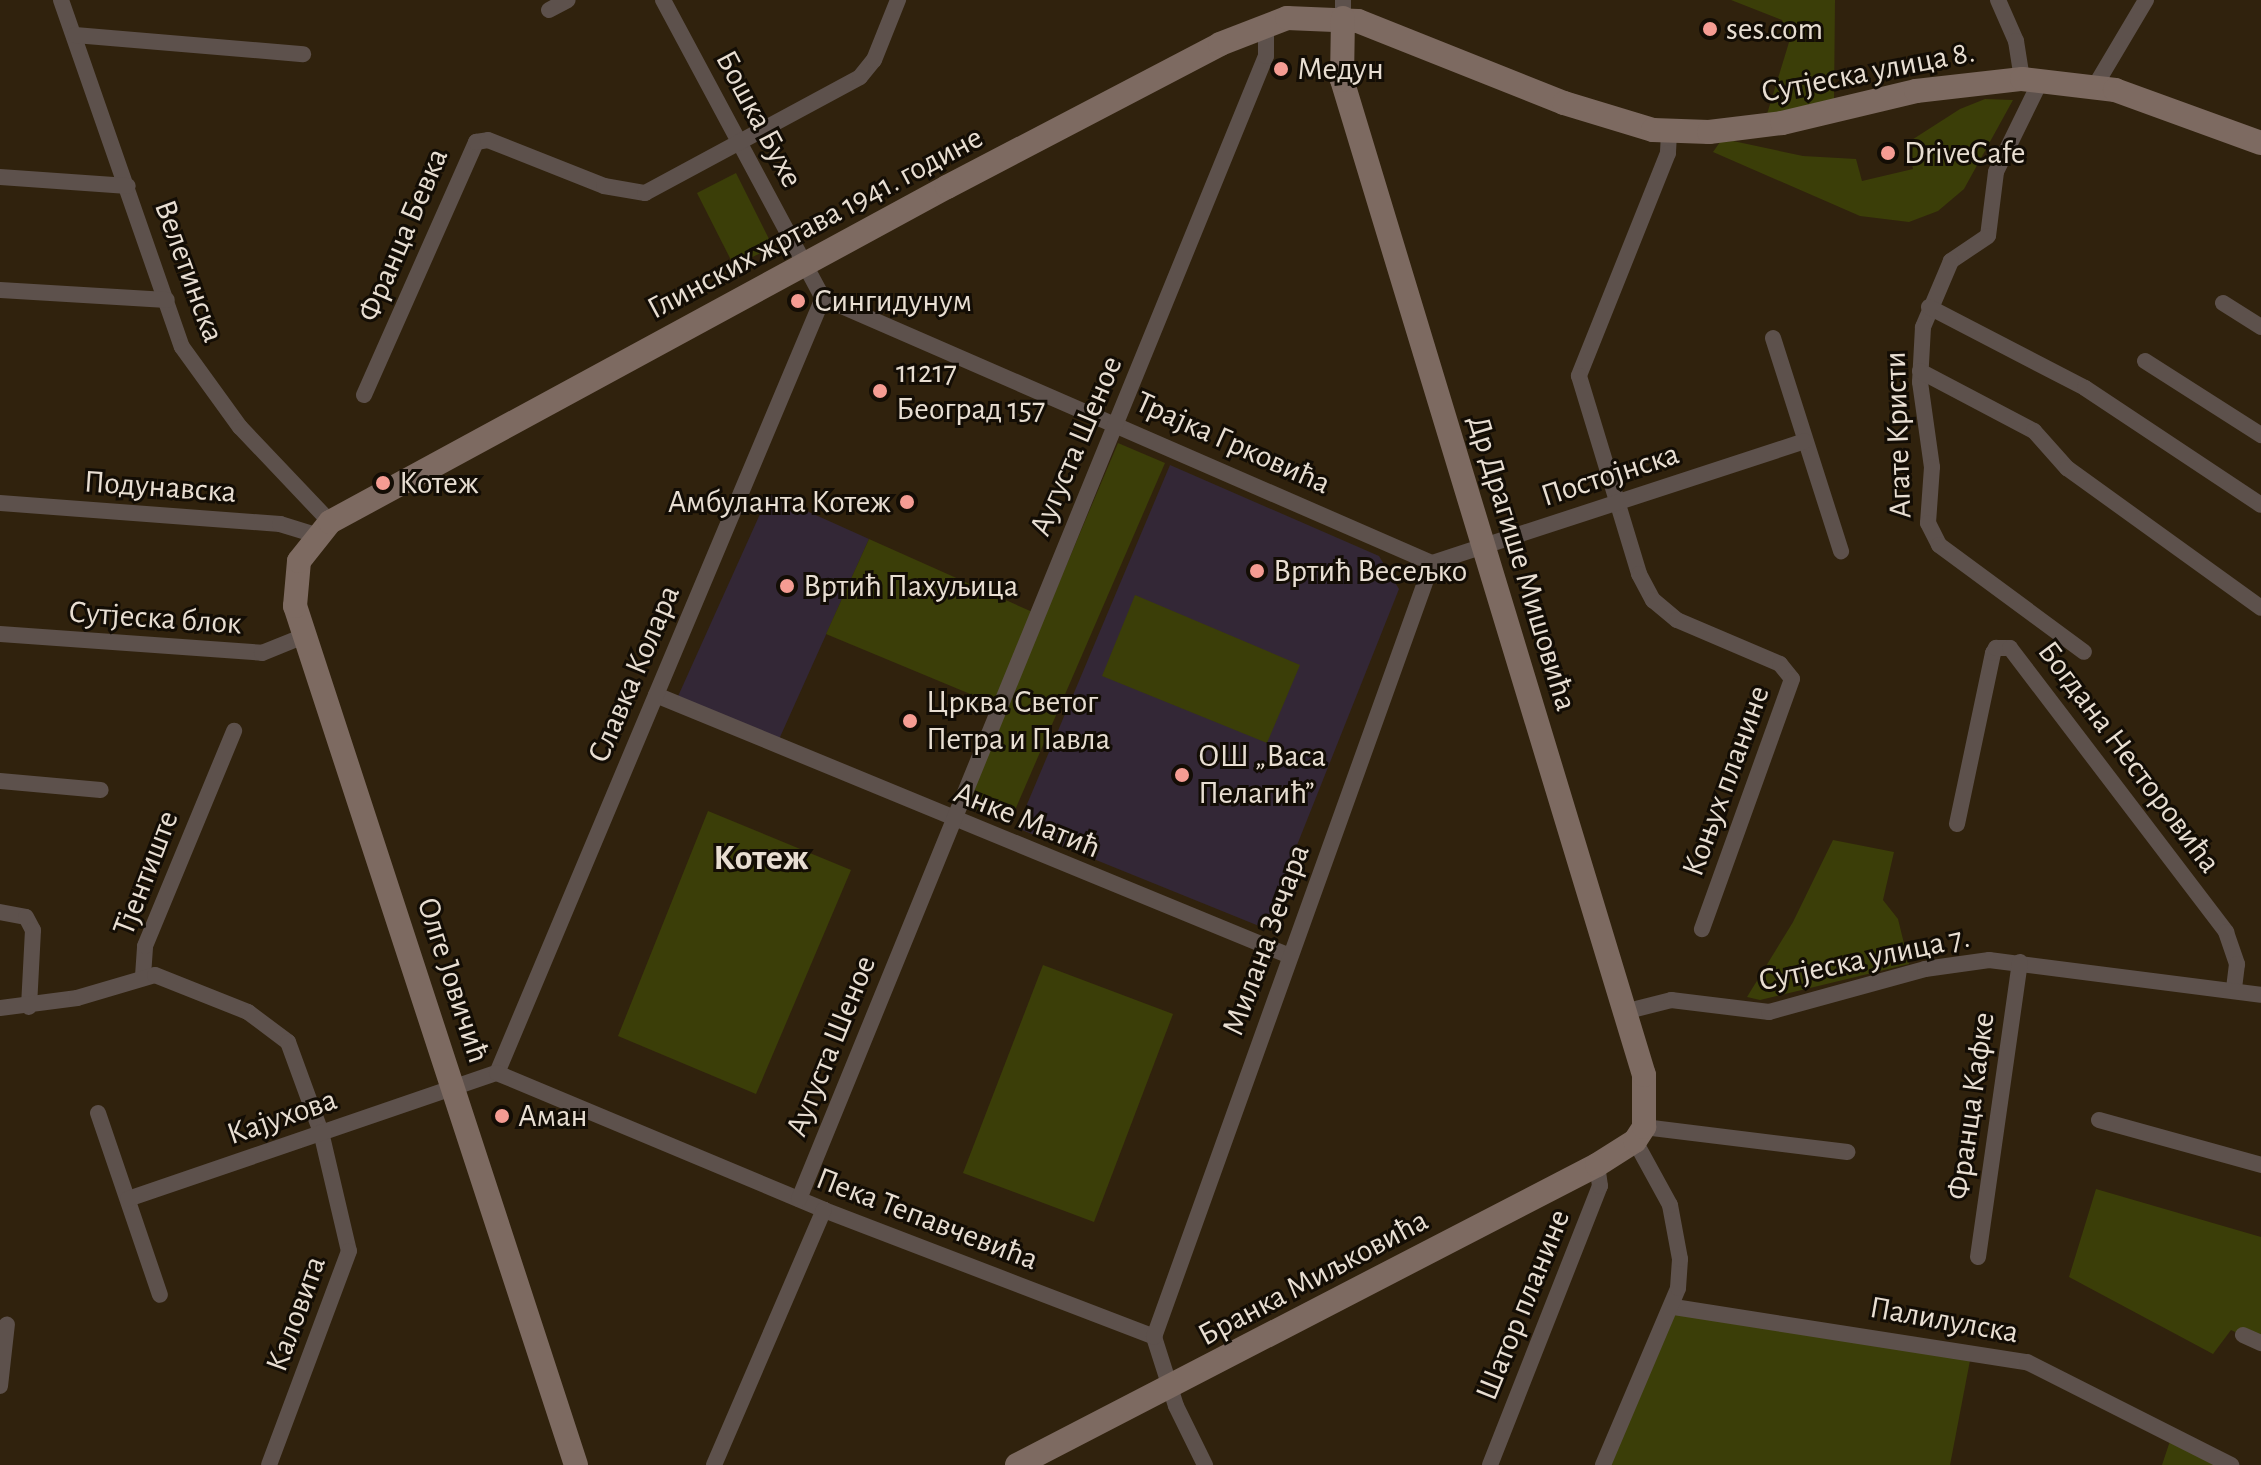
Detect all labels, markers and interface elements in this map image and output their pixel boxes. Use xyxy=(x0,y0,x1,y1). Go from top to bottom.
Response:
place label: ses.com xyxy=(1726,10,1823,48)
marker: ses.com xyxy=(1701,20,1719,38)
street label: Сутјеска улица 8. xyxy=(1758,32,1978,112)
street label: Бошка Бухе xyxy=(707,44,811,194)
place label: Медун xyxy=(1297,50,1384,88)
marker: Медун xyxy=(1272,60,1290,78)
street label: Глинских жртава 1941. године xyxy=(641,118,989,328)
place label: DriveCafe xyxy=(1904,134,2026,172)
street label: Франца Бевка xyxy=(349,143,457,327)
marker: DriveCafe xyxy=(1879,144,1897,162)
street label: Велетинска xyxy=(146,195,232,347)
place label: Сингидунум xyxy=(814,282,972,320)
marker: Сингидунум xyxy=(789,292,807,310)
street label: Аугуста Шеное xyxy=(1021,350,1131,542)
street label: Агате Кристи xyxy=(1876,351,1920,519)
place label: 11217 Београд 157 xyxy=(896,354,1045,429)
marker: 11217 Београд 157 xyxy=(871,382,889,400)
street label: Трајка Грковића xyxy=(1130,383,1336,503)
street label: Др Драгише Мишовића xyxy=(1459,411,1585,715)
street label: Постојнска xyxy=(1536,435,1684,515)
street label: Подунавска xyxy=(82,463,238,511)
place label: Котеж xyxy=(399,464,479,502)
marker: Котеж xyxy=(374,474,392,492)
place label: Амбуланта Котеж xyxy=(668,483,891,521)
marker: Амбуланта Котеж xyxy=(898,493,916,511)
place label: Вртић Весељко xyxy=(1273,552,1467,590)
marker: Вртић Весељко xyxy=(1248,562,1266,580)
place label: Вртић Пахуљица xyxy=(803,567,1018,605)
marker: Вртић Пахуљица xyxy=(778,577,796,595)
street label: Славка Колара xyxy=(579,579,689,769)
street label: Сутјеска блок xyxy=(67,593,243,643)
street label: Богдана Несторовића xyxy=(2029,633,2229,881)
street label: Коњух планине xyxy=(1674,680,1778,882)
place label: Црква Светог Петра и Павла xyxy=(926,684,1110,759)
marker: Црква Светог Петра и Павла xyxy=(901,712,919,730)
place label: ОШ „Васа Пелагић” xyxy=(1198,738,1326,813)
marker: ОШ „Васа Пелагић” xyxy=(1173,766,1191,784)
street label: Анке Матић xyxy=(948,773,1106,867)
street label: Тјентиште xyxy=(105,805,187,941)
district label: Котеж xyxy=(713,837,809,881)
street label: Милана Зечара xyxy=(1214,839,1318,1041)
street label: Олге Јовичић xyxy=(408,892,498,1068)
street label: Сутјеска улица 7. xyxy=(1755,918,1973,1000)
street label: Аугуста Шеное xyxy=(777,950,885,1142)
street label: Франца Кафке xyxy=(1939,1010,2003,1202)
street label: Кајухова xyxy=(222,1080,342,1154)
place label: Аман xyxy=(518,1097,588,1135)
marker: Аман xyxy=(493,1107,511,1125)
street label: Пека Тепавчевића xyxy=(810,1159,1044,1279)
street label: Бранка Миљковића xyxy=(1191,1201,1435,1355)
street label: Шатор планине xyxy=(1467,1204,1579,1406)
street label: Каловита xyxy=(257,1251,335,1377)
street label: Палилулска xyxy=(1867,1288,2021,1352)

